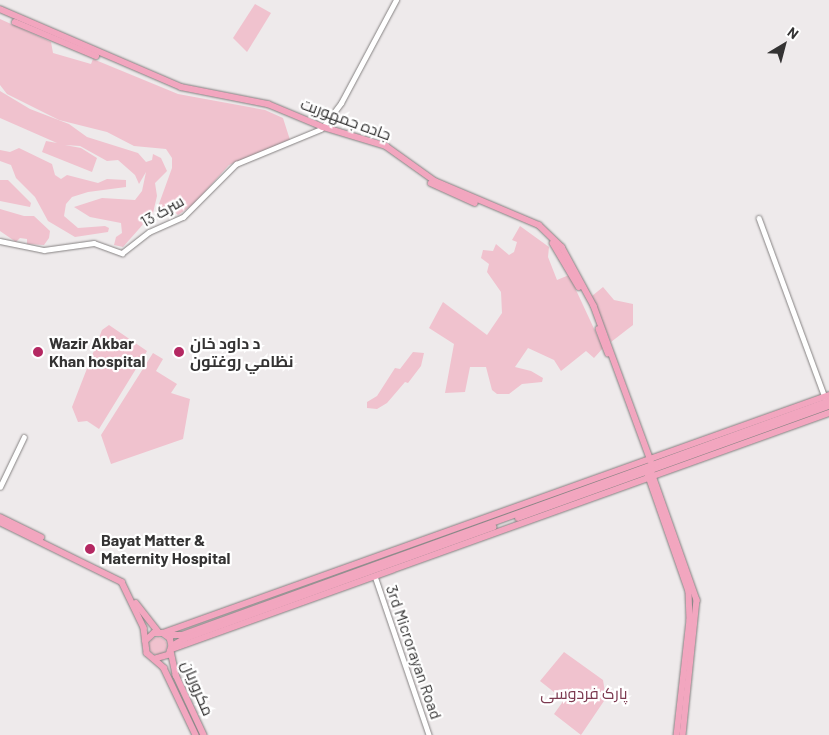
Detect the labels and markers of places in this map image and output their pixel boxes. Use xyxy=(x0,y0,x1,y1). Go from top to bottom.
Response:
place label: Wazir Akbar Khan hospital xyxy=(49,333,145,371)
place label: د داود خان نظامي روغتون xyxy=(190,333,293,371)
marker: Wazir Akbar Khan hospital xyxy=(31,345,45,359)
marker: د داود خان نظامي روغتون xyxy=(172,345,186,359)
place label: Bayat Matter & Maternity Hospital xyxy=(101,530,230,568)
marker: Bayat Matter & Maternity Hospital xyxy=(83,542,97,556)

